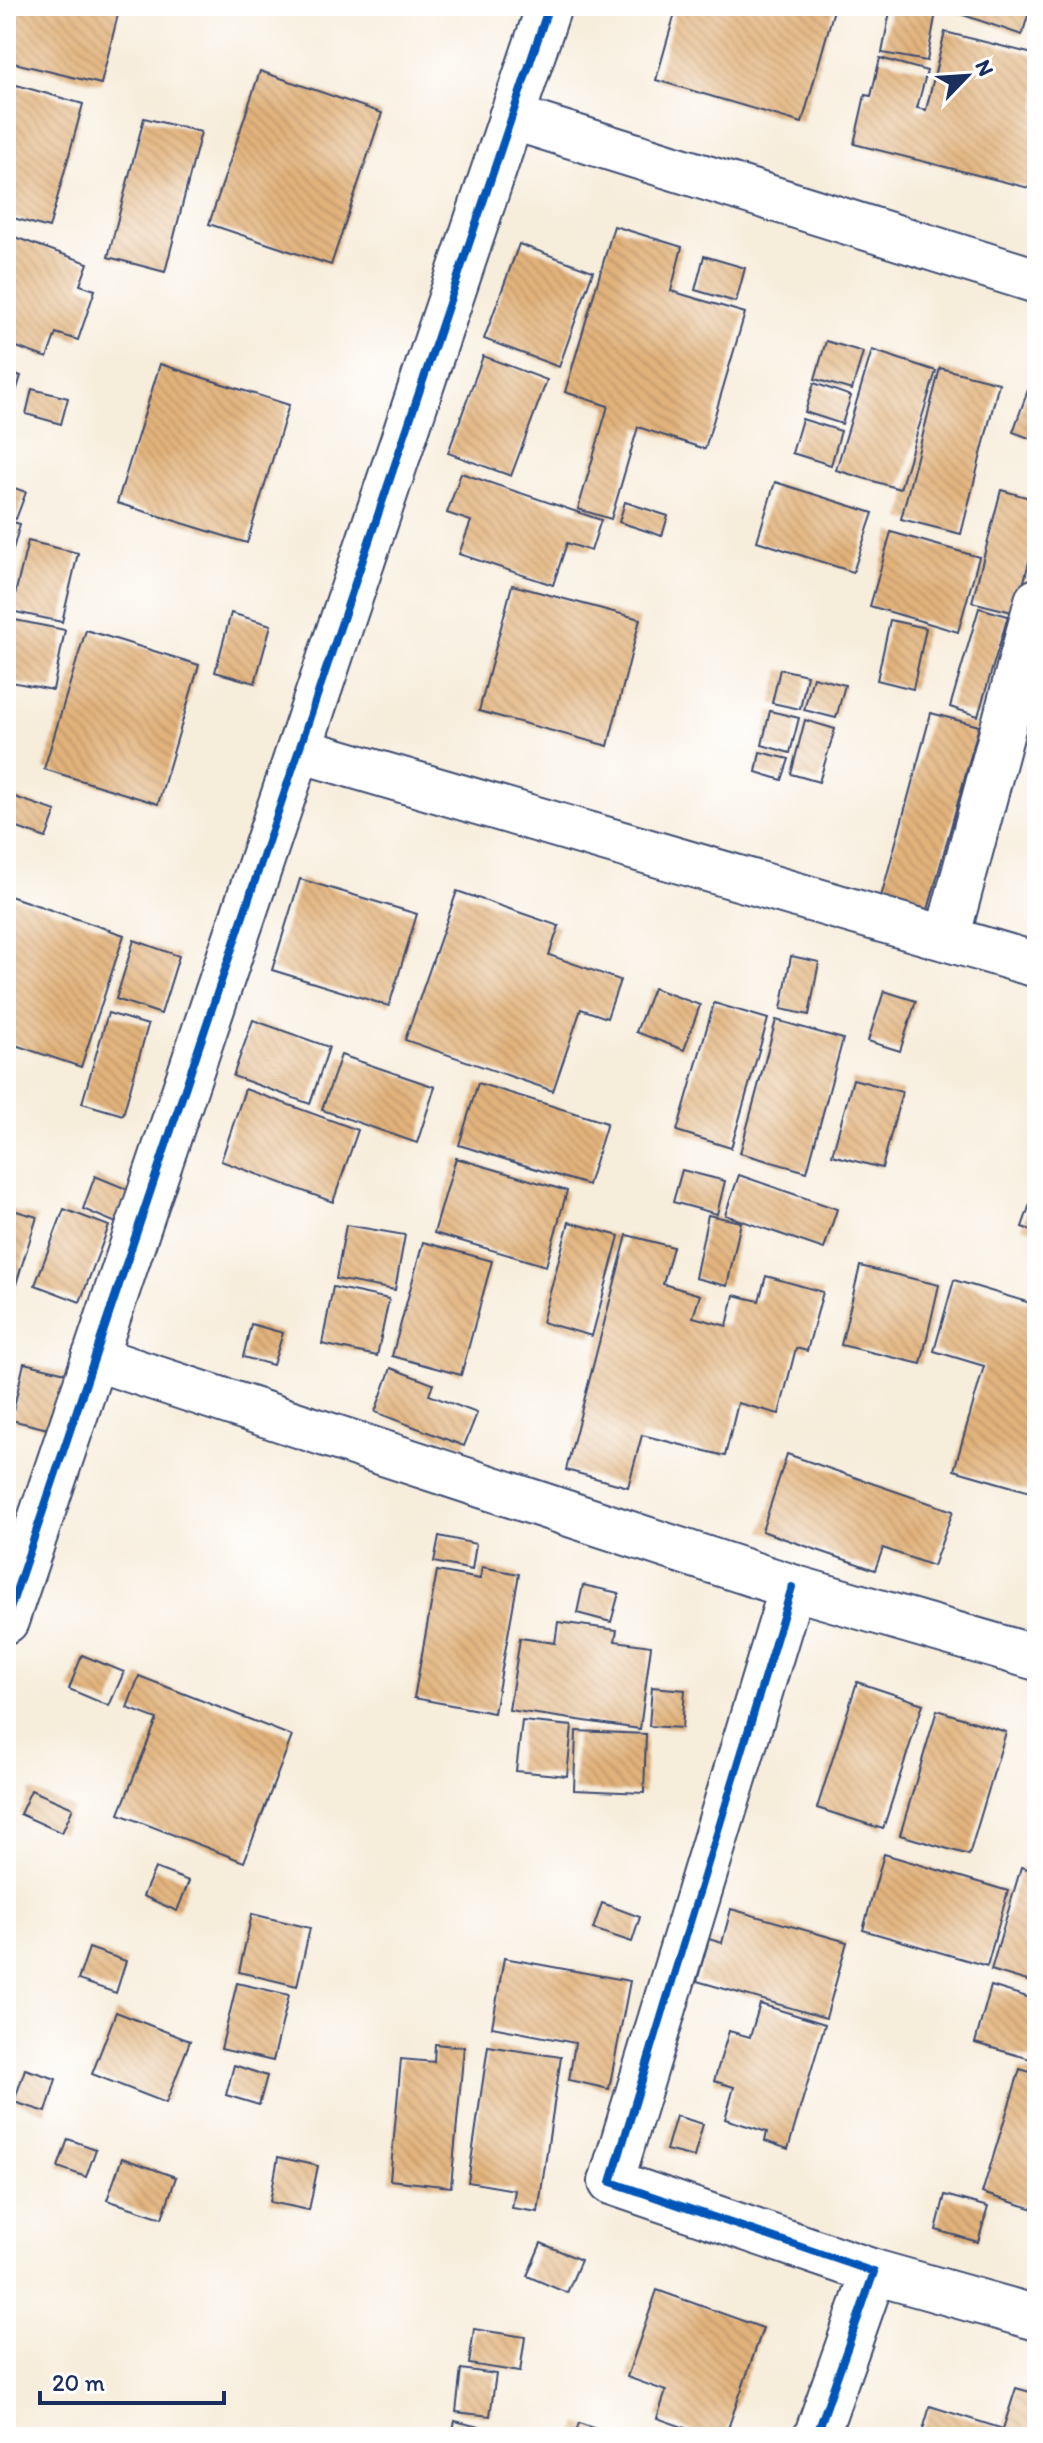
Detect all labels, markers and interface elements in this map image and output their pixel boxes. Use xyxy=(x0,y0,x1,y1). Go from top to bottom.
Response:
north arrow xyxy=(927,36,1007,116)
text: N xyxy=(969,55,1000,80)
scale bar xyxy=(40,2355,224,2405)
text: 20 m xyxy=(52,2368,105,2397)

